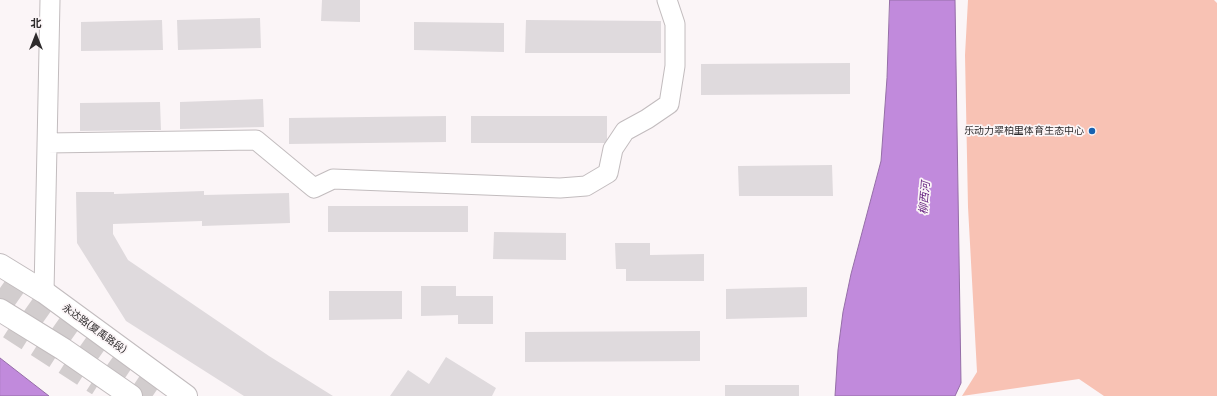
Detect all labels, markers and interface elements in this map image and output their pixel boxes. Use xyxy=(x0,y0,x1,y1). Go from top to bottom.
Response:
north arrow xyxy=(16,16,56,56)
text: 北 xyxy=(31,17,42,30)
place label: 乐动力翠柏里体育生态中心 xyxy=(964,125,1084,137)
marker: 乐动力翠柏里体育生态中心 xyxy=(1087,126,1097,136)
water label: 柳西河 xyxy=(917,181,933,215)
street label: 永达路(夏禹路段) xyxy=(60,302,128,356)

